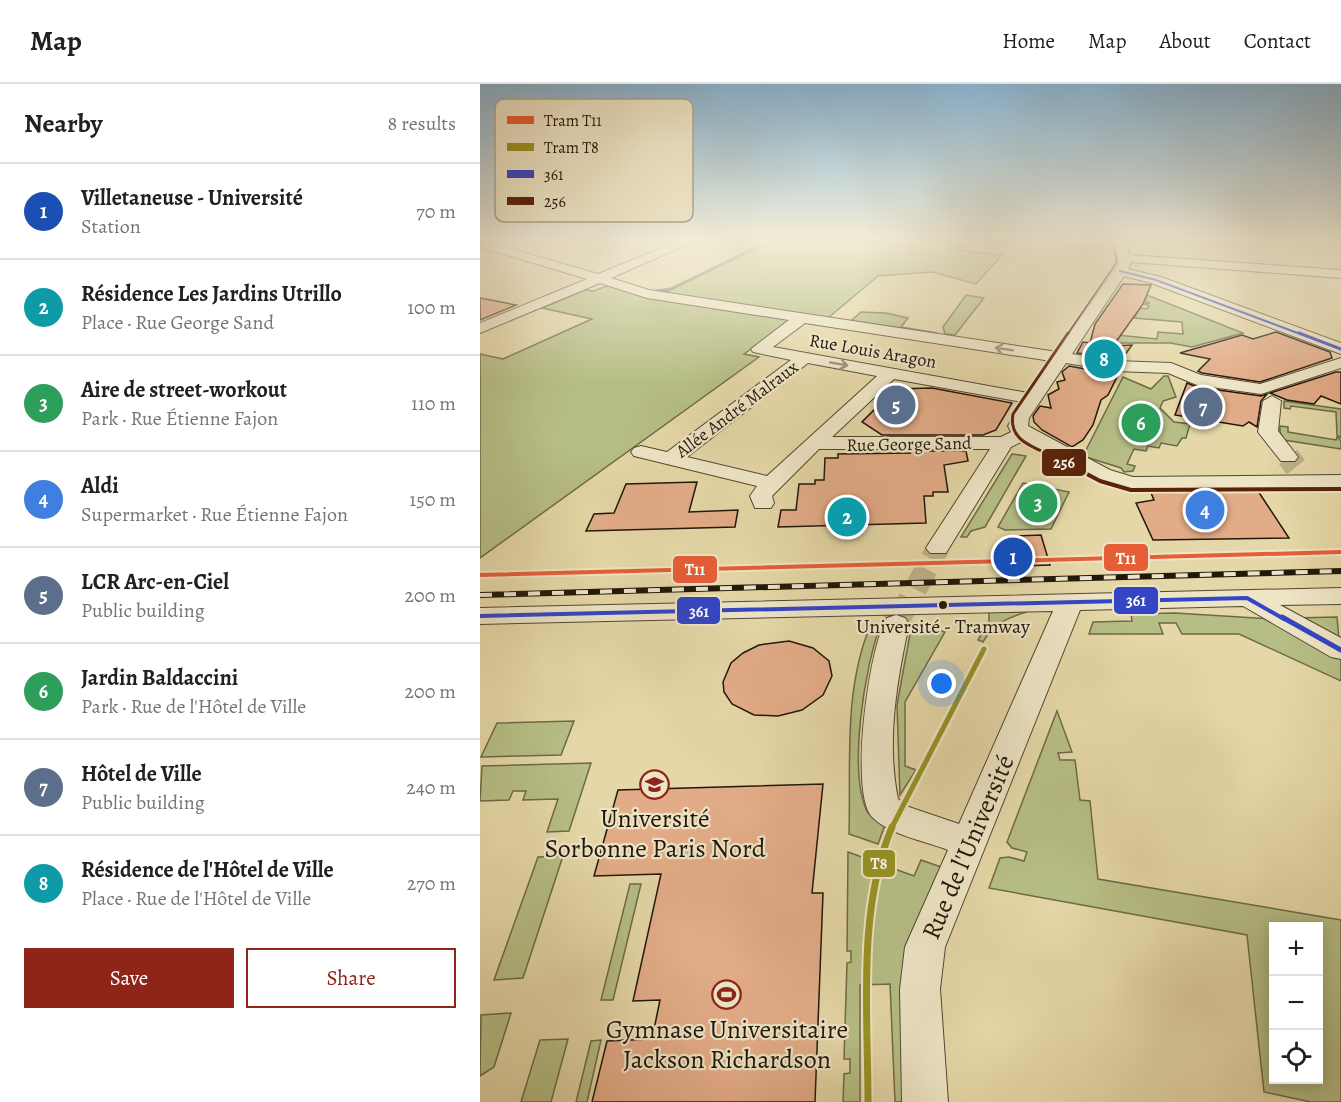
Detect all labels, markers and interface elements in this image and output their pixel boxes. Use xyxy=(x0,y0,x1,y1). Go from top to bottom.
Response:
text: Map xyxy=(30,22,82,60)
text: Home xyxy=(1002,27,1055,55)
text: Map xyxy=(1088,27,1126,55)
text: About xyxy=(1159,27,1211,55)
text: Contact xyxy=(1244,27,1311,55)
legend xyxy=(495,99,693,222)
text: Nearby xyxy=(24,106,103,141)
text: 8 results xyxy=(388,110,456,137)
text: Tram T11 xyxy=(544,110,602,132)
text: Tram T8 xyxy=(544,137,599,159)
text: 361 xyxy=(544,164,564,186)
text: Villetaneuse - Université xyxy=(81,183,303,213)
text: 256 xyxy=(544,191,566,213)
text: 1 xyxy=(40,198,47,225)
text: 70 m xyxy=(416,198,456,225)
text: Station xyxy=(81,213,141,240)
text: Résidence Les Jardins Utrillo xyxy=(81,279,342,309)
text: 2 xyxy=(39,294,48,321)
text: 100 m xyxy=(407,294,456,321)
text: Place · Rue George Sand xyxy=(81,309,274,336)
street label: Rue Louis Aragon xyxy=(808,328,939,374)
pin: 8 xyxy=(1084,336,1124,382)
one-way arrow xyxy=(994,343,1014,354)
street label: Allée André Malraux xyxy=(670,355,804,464)
one-way arrow xyxy=(828,359,848,370)
text: Aire de street-workout xyxy=(81,375,287,405)
pin: 5 xyxy=(876,382,916,428)
pin: 7 xyxy=(1184,384,1222,430)
text: 3 xyxy=(39,390,48,417)
text: 110 m xyxy=(411,390,456,417)
pin: 6 xyxy=(1122,400,1160,446)
text: Park · Rue Étienne Fajon xyxy=(81,405,278,432)
street label: Rue George Sand xyxy=(846,431,972,457)
line badge: 256 xyxy=(1041,448,1087,477)
text: 256 xyxy=(1053,452,1076,474)
text: Aldi xyxy=(81,471,119,501)
pin: 3 xyxy=(1018,480,1058,526)
text: 4 xyxy=(39,486,48,513)
text: 150 m xyxy=(409,486,456,513)
pin: 4 xyxy=(1186,488,1224,532)
pin: 2 xyxy=(828,494,866,540)
text: Supermarket · Rue Étienne Fajon xyxy=(81,501,348,528)
pin: 1 xyxy=(994,534,1032,580)
line badge: T11 xyxy=(1103,543,1149,572)
text: T11 xyxy=(1116,548,1137,570)
line badge: T11 xyxy=(672,555,718,584)
text: T11 xyxy=(685,559,706,581)
text: LCR Arc-en-Ciel xyxy=(81,567,229,597)
text: 5 xyxy=(39,582,48,609)
text: 200 m xyxy=(405,582,456,609)
line badge: 361 xyxy=(1113,586,1159,615)
text: 361 xyxy=(1126,590,1146,612)
line badge: 361 xyxy=(676,596,721,625)
text: Public building xyxy=(81,597,205,624)
marker: Université - Tramway xyxy=(937,599,949,611)
text: 361 xyxy=(689,601,709,623)
place label: Université - Tramway xyxy=(856,613,1031,640)
text: Jardin Baldaccini xyxy=(81,663,238,693)
your location xyxy=(927,669,956,698)
text: 6 xyxy=(39,678,48,705)
text: 200 m xyxy=(405,678,456,705)
text: Park · Rue de l'Hôtel de Ville xyxy=(81,693,306,720)
street label: Rue de l'Université xyxy=(913,749,1023,945)
text: Hôtel de Ville xyxy=(81,759,202,789)
school or university icon: Université Sorbonne Paris Nord xyxy=(639,768,671,800)
text: 7 xyxy=(39,774,48,801)
text: 240 m xyxy=(406,774,456,801)
text: Public building xyxy=(81,789,205,816)
place label: Université Sorbonne Paris Nord xyxy=(544,801,766,866)
line badge: T8 xyxy=(862,849,896,878)
text: T8 xyxy=(871,853,888,875)
text: Résidence de l'Hôtel de Ville xyxy=(81,855,334,885)
text: 8 xyxy=(39,870,48,897)
text: 270 m xyxy=(407,870,456,897)
text: Place · Rue de l'Hôtel de Ville xyxy=(81,885,311,912)
map controls xyxy=(1269,922,1323,1084)
button: + xyxy=(1269,922,1323,976)
button: Save xyxy=(24,948,234,1008)
button: Share xyxy=(246,948,456,1008)
button: − xyxy=(1269,976,1323,1030)
sports icon: Gymnase Universitaire Jackson Richardson xyxy=(711,979,743,1011)
place label: Gymnase Universitaire Jackson Richardson xyxy=(606,1012,848,1077)
button: locate xyxy=(1269,1030,1323,1084)

